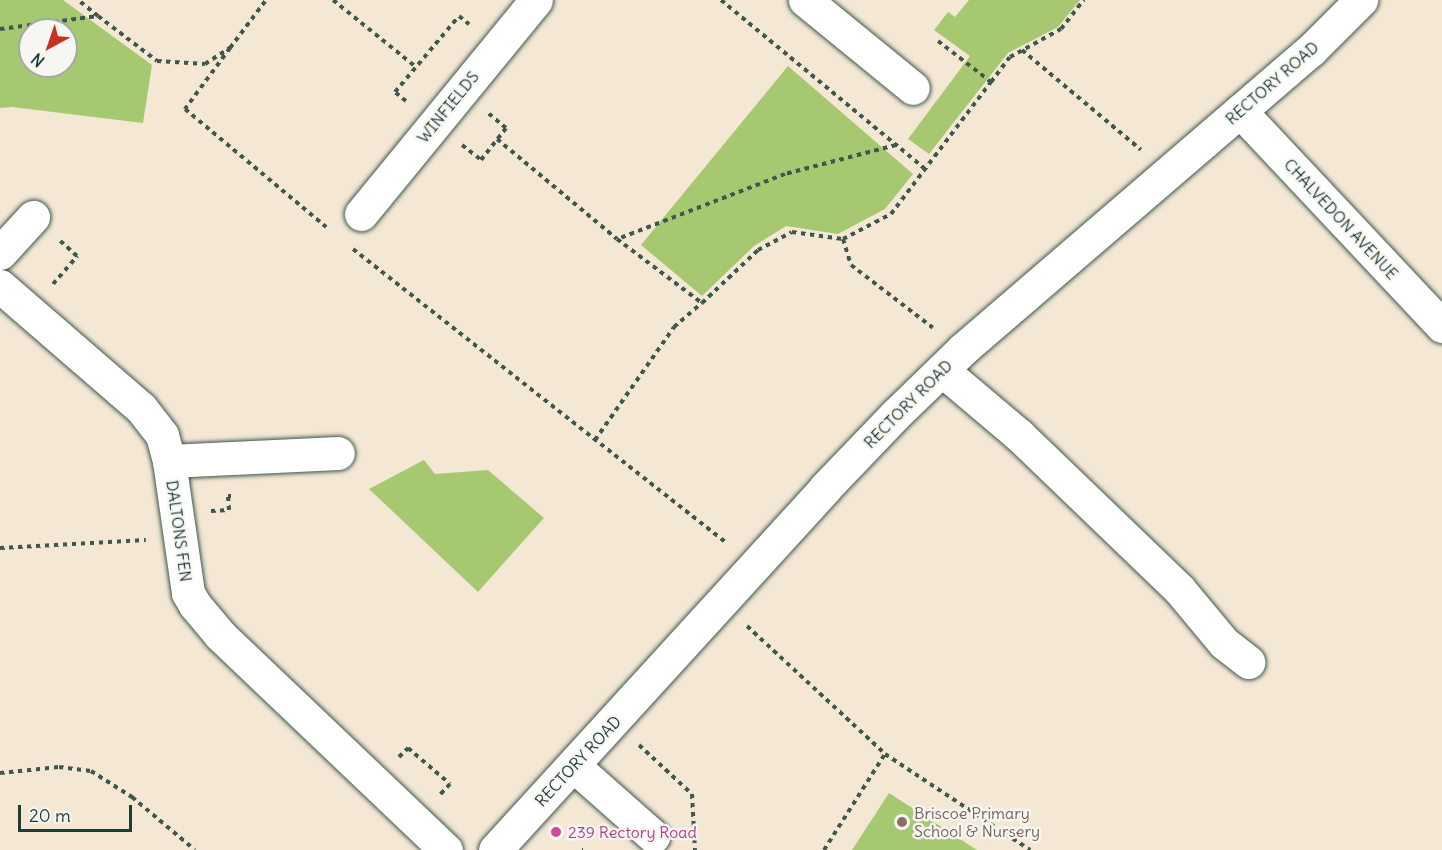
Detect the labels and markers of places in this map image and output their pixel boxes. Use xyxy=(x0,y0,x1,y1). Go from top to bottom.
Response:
place label: Briscoe Primary School & Nursery xyxy=(914,803,1040,841)
marker: Briscoe Primary School & Nursery xyxy=(895,815,909,829)
place label: 239 Rectory Road xyxy=(568,822,697,842)
marker: 239 Rectory Road xyxy=(549,825,563,839)

